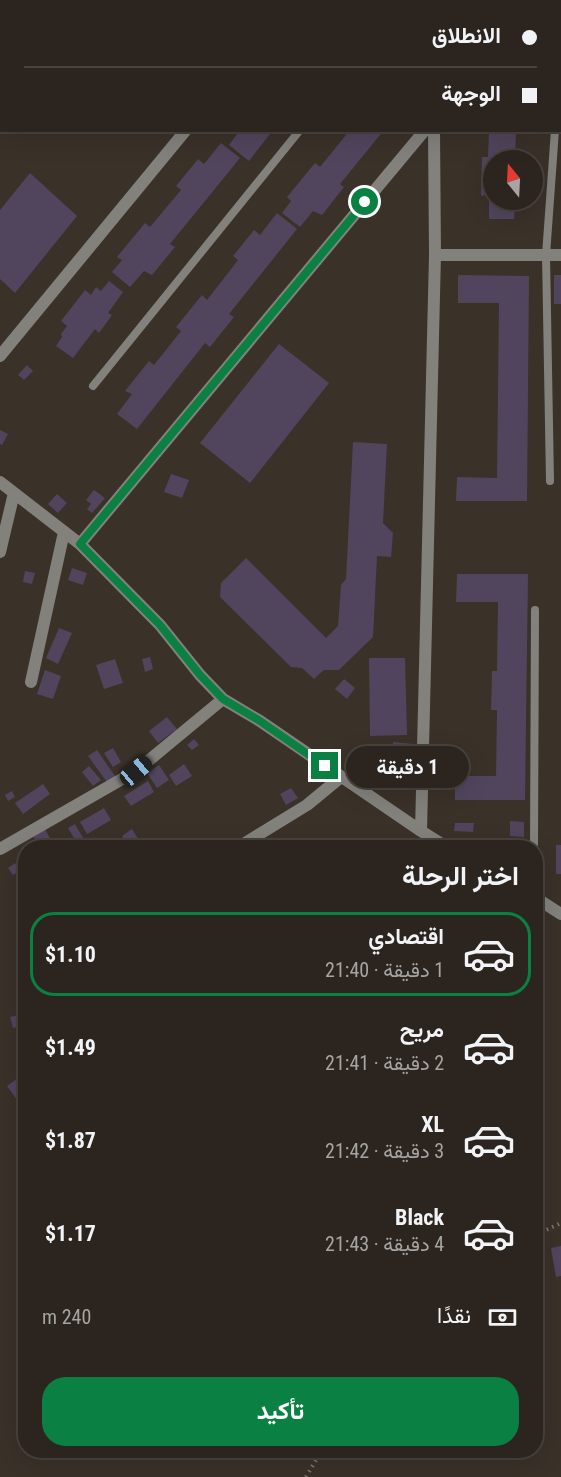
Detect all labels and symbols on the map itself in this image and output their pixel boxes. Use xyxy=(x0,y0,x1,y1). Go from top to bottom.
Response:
north arrow xyxy=(483,150,543,210)
route start xyxy=(351,188,378,215)
callout: 1 دقيقة xyxy=(346,745,469,787)
route end xyxy=(311,752,338,779)
car xyxy=(116,753,156,789)

